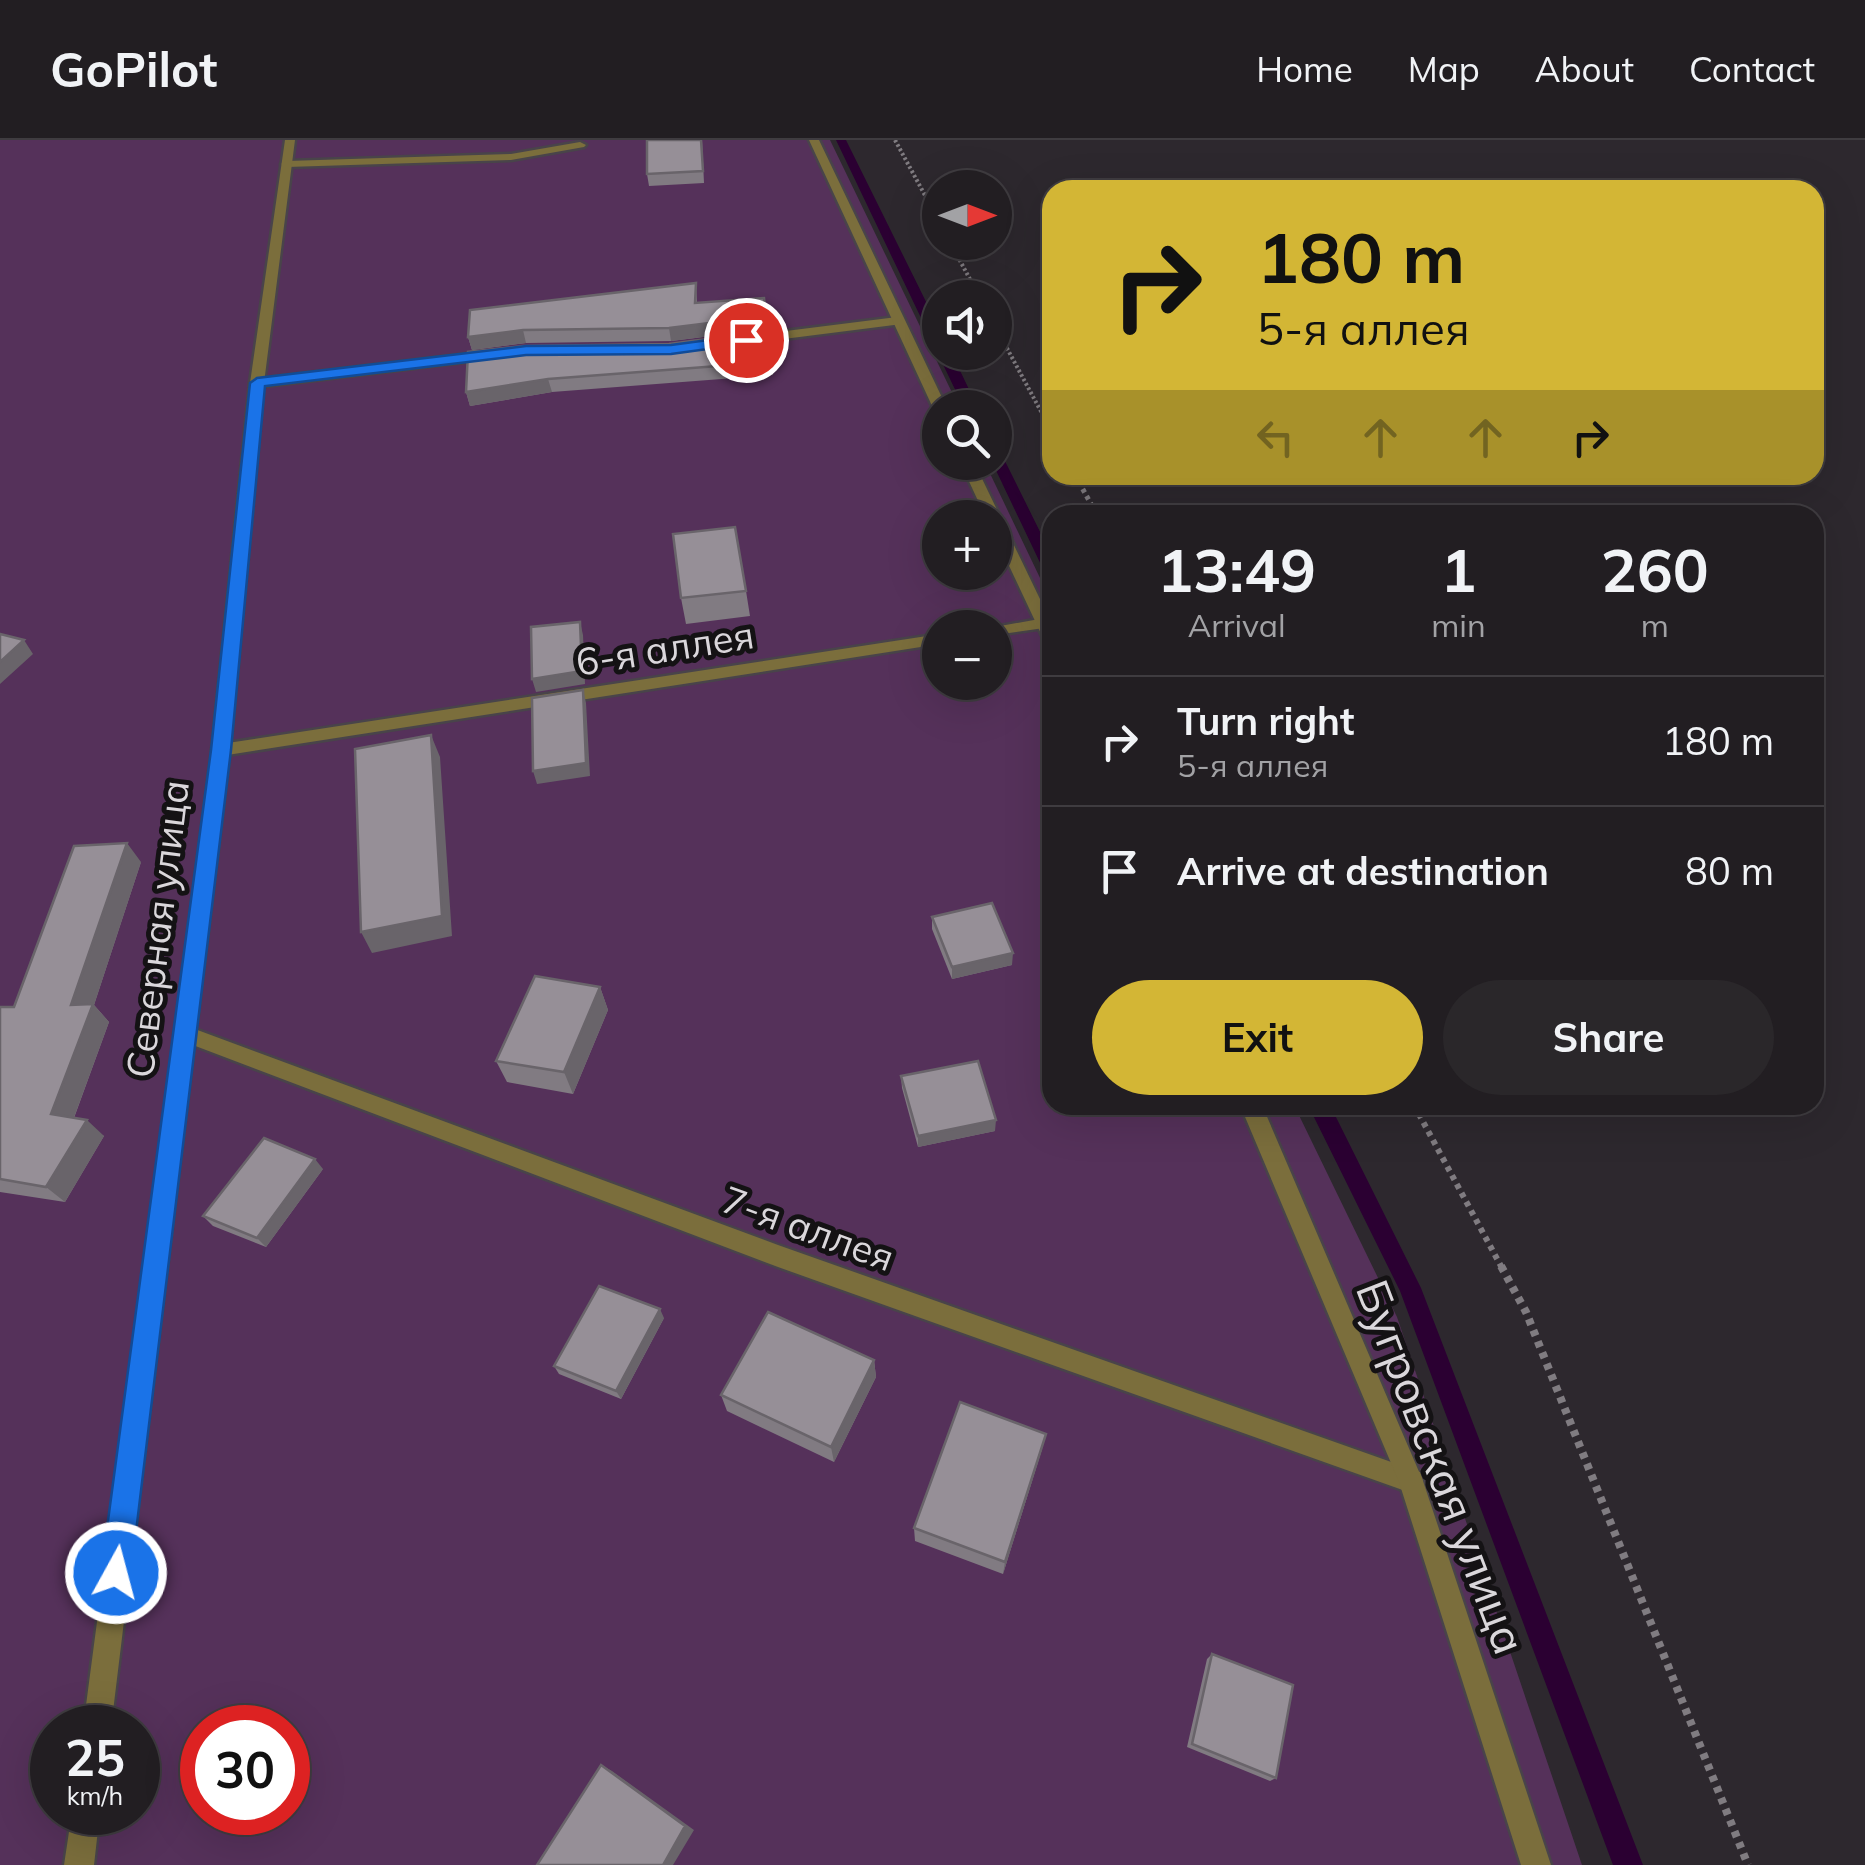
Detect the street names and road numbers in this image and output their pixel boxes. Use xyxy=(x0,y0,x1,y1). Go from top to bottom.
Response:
street label: 6-я аллея xyxy=(572,610,757,686)
street label: Северная улица xyxy=(115,777,199,1080)
street label: 7-я аллея xyxy=(716,1175,901,1281)
street label: Бугровская улица xyxy=(1345,1272,1539,1661)

